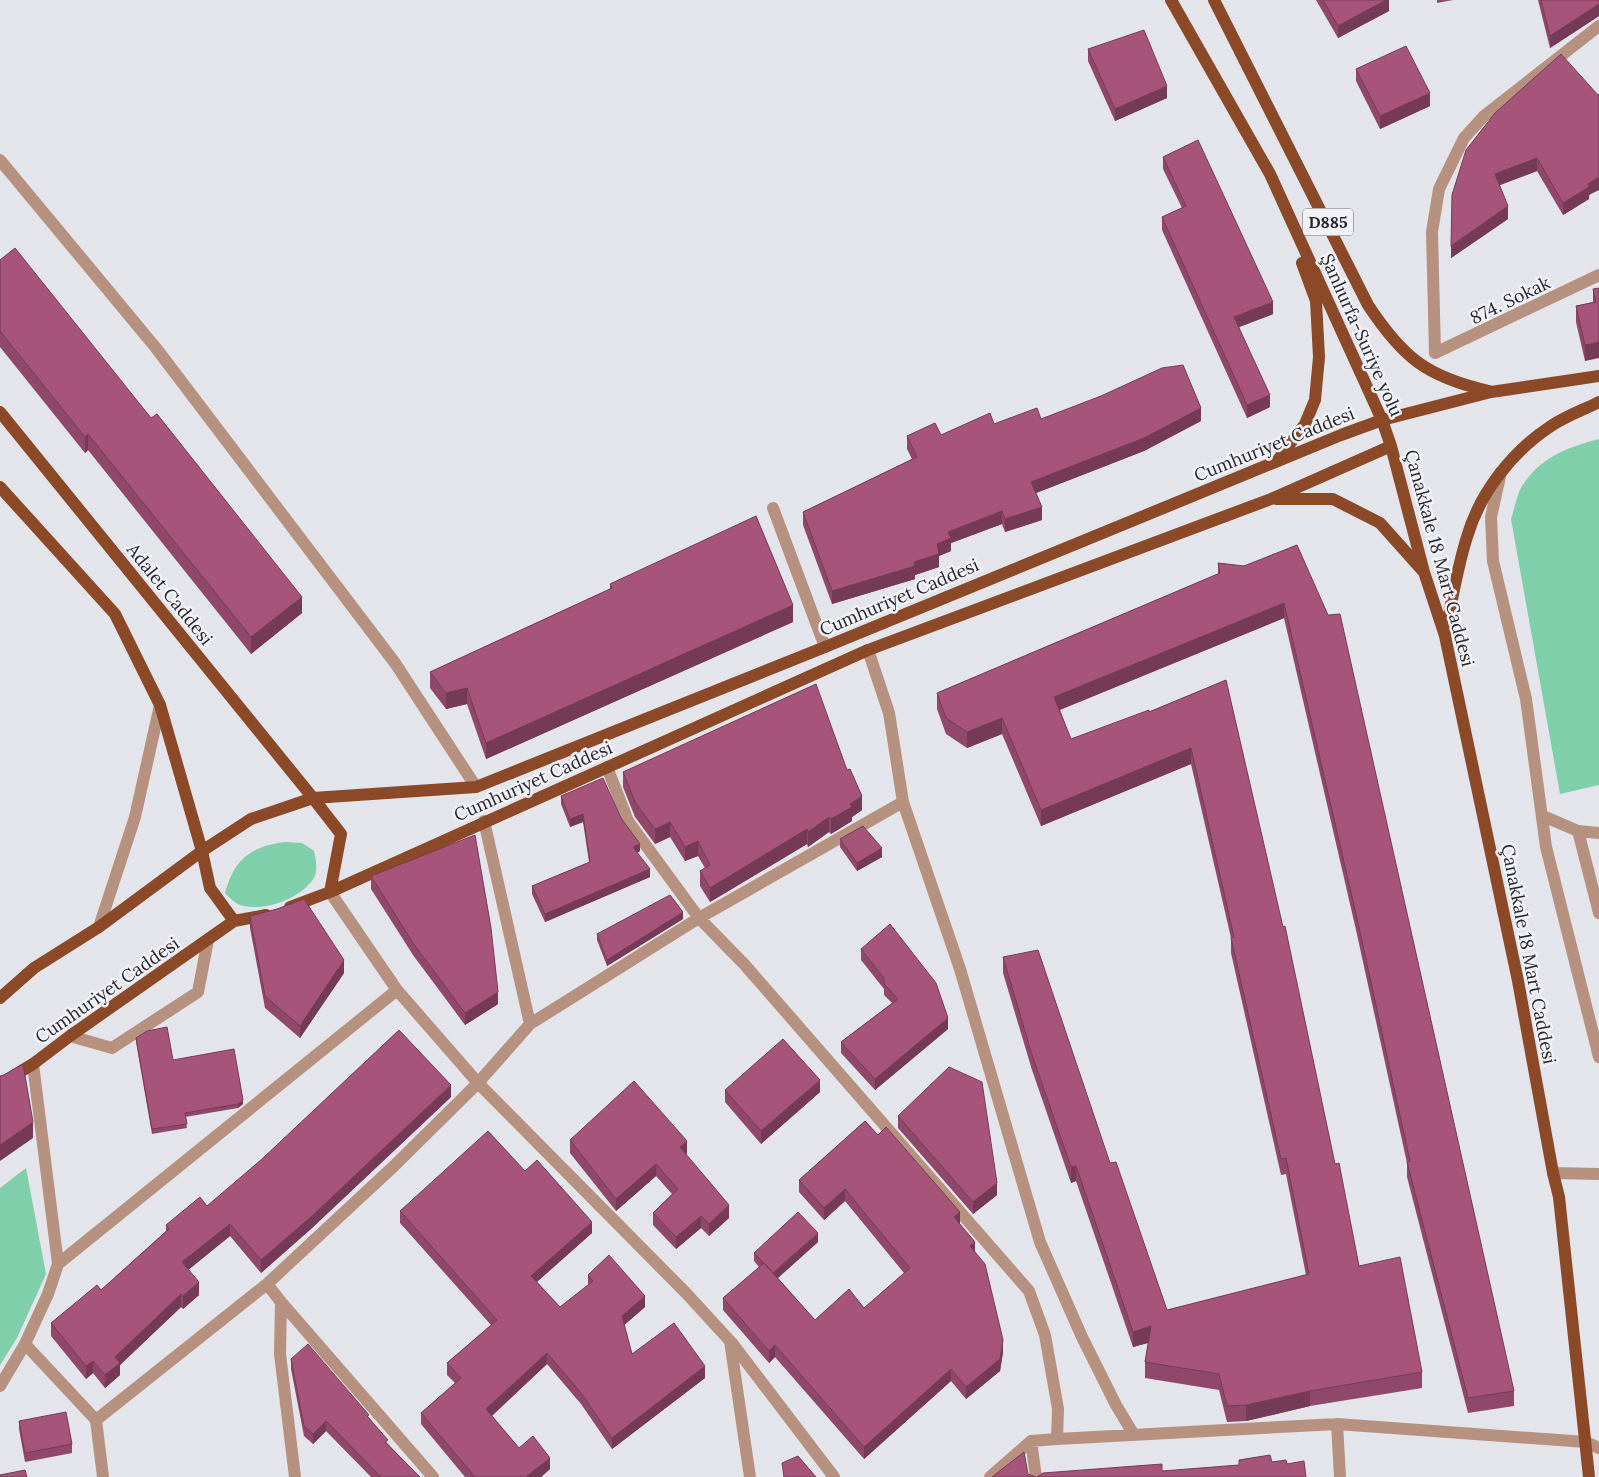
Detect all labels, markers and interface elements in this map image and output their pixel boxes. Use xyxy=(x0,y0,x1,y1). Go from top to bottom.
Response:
road number: D885 xyxy=(1303,208,1353,236)
street label: Şanlıurfa-Suriye yolu xyxy=(1316,250,1408,420)
street label: 874. Sokak xyxy=(1466,271,1554,329)
street label: Cumhuriyet Caddesi xyxy=(1190,401,1358,487)
street label: Çanakkale 18 Mart Caddesi xyxy=(1400,447,1480,669)
street label: Adalet Caddesi xyxy=(121,538,218,649)
street label: Cumhuriyet Caddesi xyxy=(816,553,982,641)
street label: Cumhuriyet Caddesi xyxy=(450,736,616,826)
street label: Çanakkale 18 Mart Caddesi xyxy=(1496,842,1562,1066)
street label: Cumhuriyet Caddesi xyxy=(30,932,184,1048)

